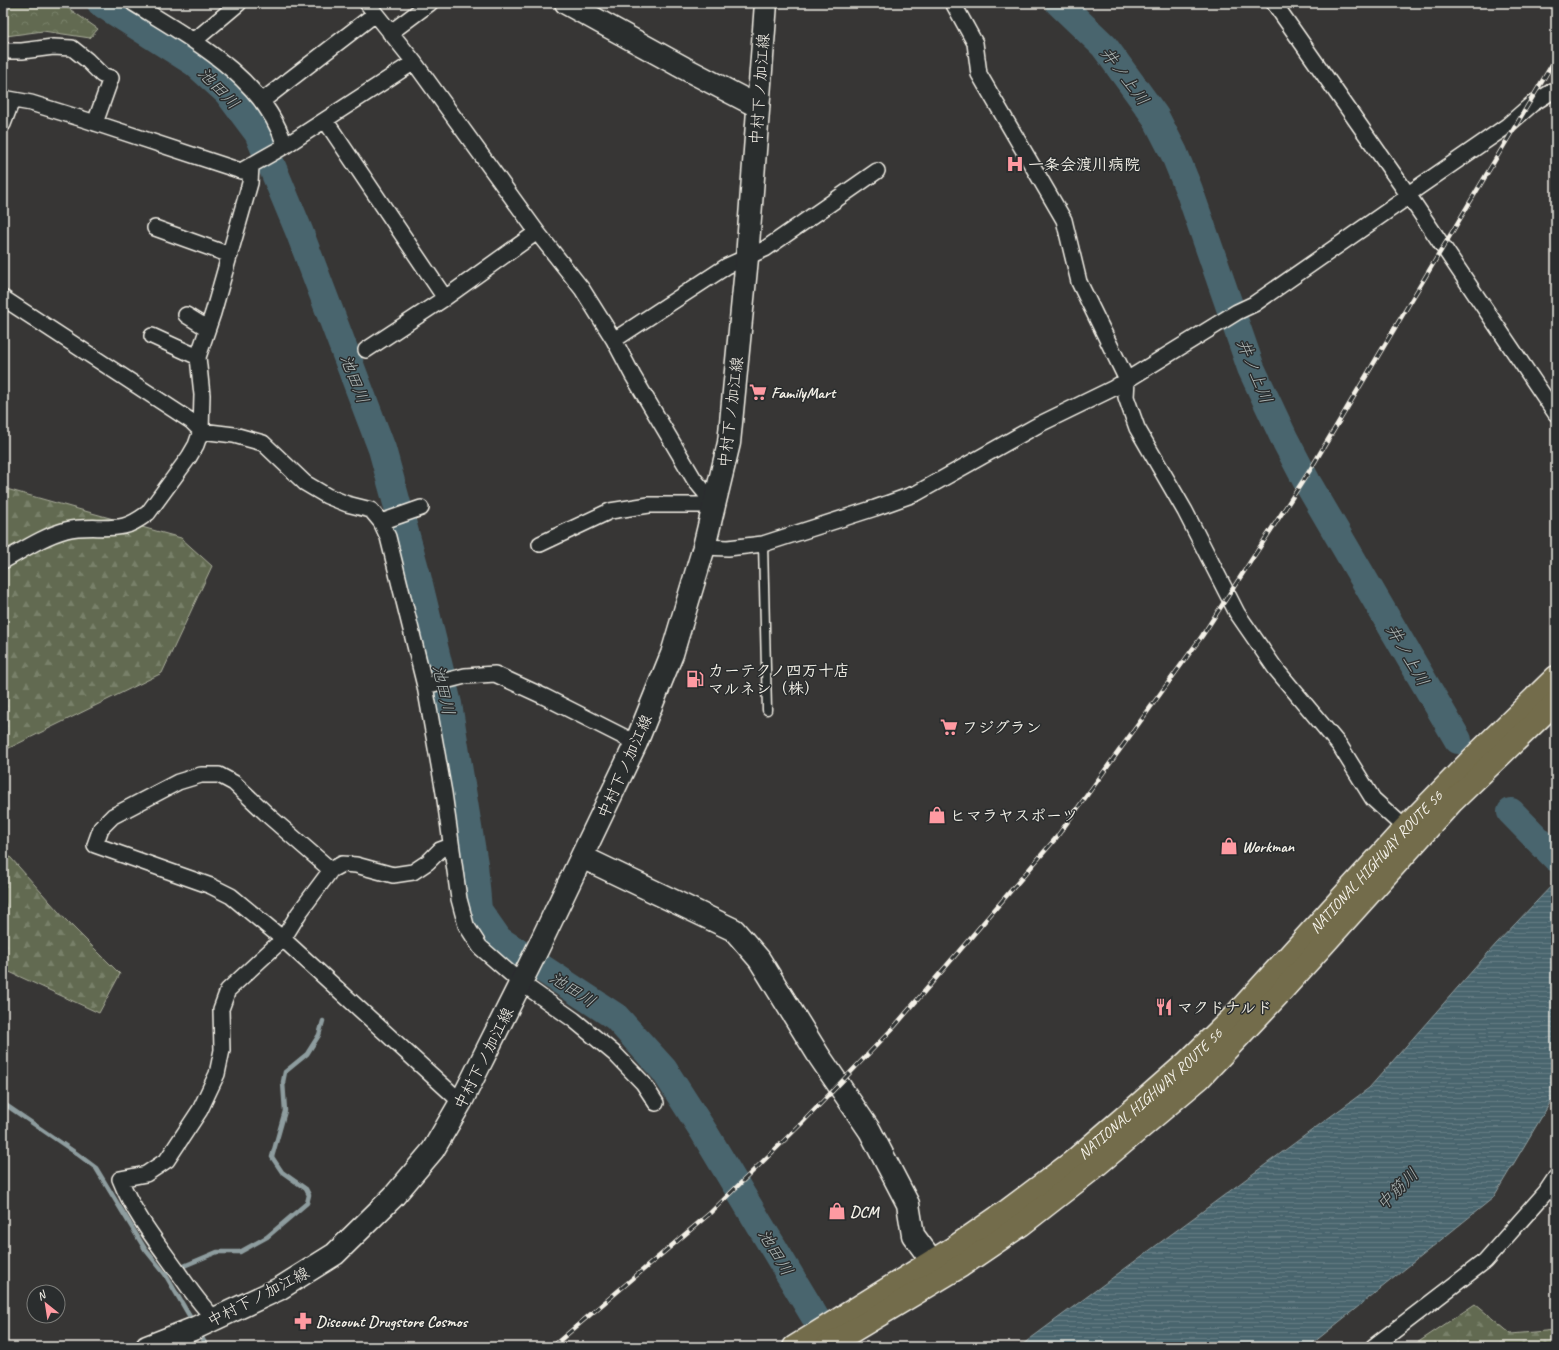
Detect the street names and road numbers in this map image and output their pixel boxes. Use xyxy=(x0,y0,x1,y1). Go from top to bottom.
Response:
street label: 中村下ノ加江線 xyxy=(746,33,774,146)
street label: 中村下ノ加江線 xyxy=(714,355,748,469)
street label: 中村下ノ加江線 xyxy=(593,711,657,822)
street label: NATIONAL HIGHWAY ROUTE 56 xyxy=(1305,786,1448,938)
street label: 中村下ノ加江線 xyxy=(450,1004,518,1113)
street label: NATIONAL HIGHWAY ROUTE 56 xyxy=(1074,1023,1227,1164)
street label: 中村下ノ加江線 xyxy=(204,1263,313,1331)

